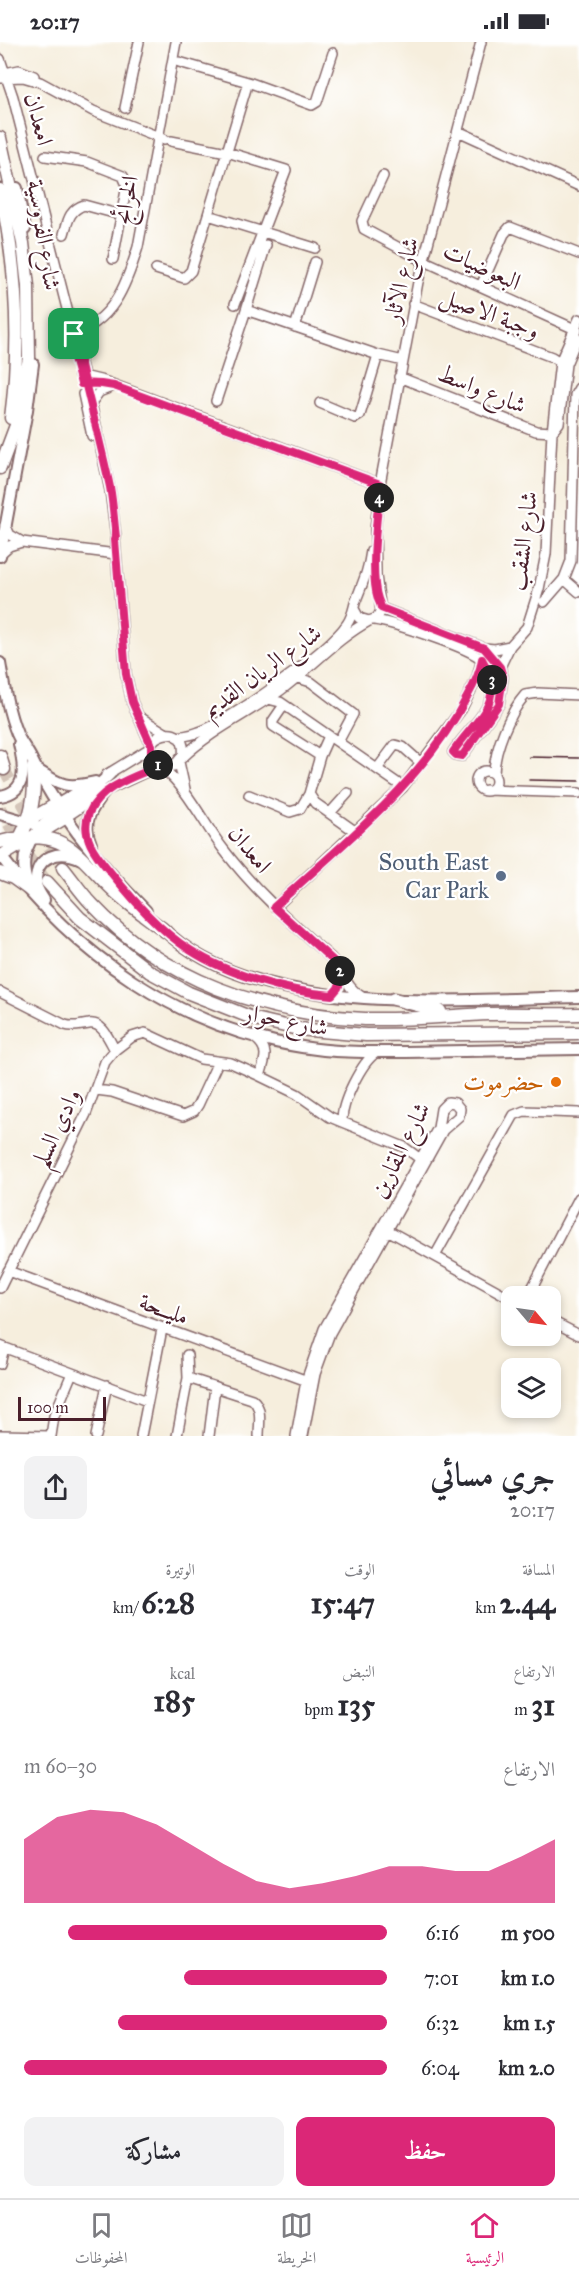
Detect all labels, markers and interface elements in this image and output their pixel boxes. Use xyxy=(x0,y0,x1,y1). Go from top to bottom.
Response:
text: 20:17 xyxy=(30,8,80,35)
street label: امعدان xyxy=(18,89,60,149)
street label: الخرائج xyxy=(107,173,150,228)
street label: شارع الفروسية xyxy=(16,177,68,293)
street label: شارع الآثار xyxy=(376,234,430,329)
street label: البعوضيات xyxy=(438,235,526,297)
street label: وجبة الاصيل xyxy=(435,280,544,348)
pin xyxy=(48,308,99,359)
icon: arrive xyxy=(57,317,90,350)
street label: شارع واسط xyxy=(431,358,531,425)
pin: 4 xyxy=(364,483,394,513)
text: 4 xyxy=(375,488,383,507)
street label: شارع الشقب xyxy=(502,489,549,593)
street label: شارع الريان القديم xyxy=(196,618,331,729)
pin: 3 xyxy=(477,665,507,695)
text: 3 xyxy=(489,670,495,689)
pin: 1 xyxy=(143,750,173,780)
text: 1 xyxy=(155,755,161,774)
street label: امعدان xyxy=(221,819,279,879)
place label: South East Car Park xyxy=(379,847,490,905)
marker: South East Car Park xyxy=(494,869,508,883)
pin: 2 xyxy=(325,956,355,986)
text: 2 xyxy=(336,961,344,980)
street label: شارع حوار xyxy=(238,997,331,1048)
place label: حضرموت xyxy=(463,1067,544,1098)
marker: حضرموت xyxy=(549,1075,563,1089)
street label: وادي السلم xyxy=(25,1084,95,1176)
street label: شارع المقارين xyxy=(363,1097,441,1205)
street label: مليــحة xyxy=(135,1286,193,1332)
north arrow xyxy=(501,1286,561,1346)
map controls xyxy=(501,1286,561,1418)
button: layers xyxy=(501,1358,561,1418)
scale bar xyxy=(18,1394,106,1422)
text: 100 m xyxy=(27,1398,69,1417)
text: جري مسائي xyxy=(430,1455,555,1495)
button: share xyxy=(24,1456,87,1519)
text: 20:17 xyxy=(510,1498,555,1522)
text: الوتيرة xyxy=(165,1560,195,1579)
text: الوقت xyxy=(344,1560,375,1579)
text: المسافة xyxy=(522,1560,555,1579)
text: 6:28 xyxy=(141,1585,195,1621)
text: 15:47 xyxy=(310,1585,375,1621)
text: 2.44 xyxy=(500,1585,555,1621)
text: /km xyxy=(113,1598,141,1617)
text: km xyxy=(475,1598,500,1617)
text: النبض xyxy=(342,1662,375,1681)
text: الارتفاع xyxy=(513,1662,555,1681)
text: kcal xyxy=(170,1664,195,1683)
text: 185 xyxy=(153,1683,195,1719)
text: 135 xyxy=(337,1687,375,1723)
text: 31 xyxy=(531,1687,555,1723)
text: bpm xyxy=(305,1700,337,1719)
text: m xyxy=(514,1700,531,1719)
text: 30–60 m xyxy=(24,1754,97,1778)
text: الارتفاع xyxy=(503,1757,555,1781)
text: 6:16 xyxy=(426,1921,459,1945)
text: 500 m xyxy=(501,1921,555,1945)
text: 7:01 xyxy=(424,1966,459,1990)
text: 1.0 km xyxy=(501,1966,555,1990)
text: 6:32 xyxy=(426,2011,459,2035)
text: 1.5 km xyxy=(504,2011,555,2035)
text: 6:04 xyxy=(421,2056,459,2080)
text: 2.0 km xyxy=(499,2056,555,2080)
button: مشاركة xyxy=(24,2117,284,2186)
button: حفظ xyxy=(296,2117,555,2186)
tab: المحفوظات xyxy=(75,2209,128,2273)
tab: الخريطة xyxy=(277,2209,316,2273)
tab: الرئيسية xyxy=(466,2209,504,2273)

